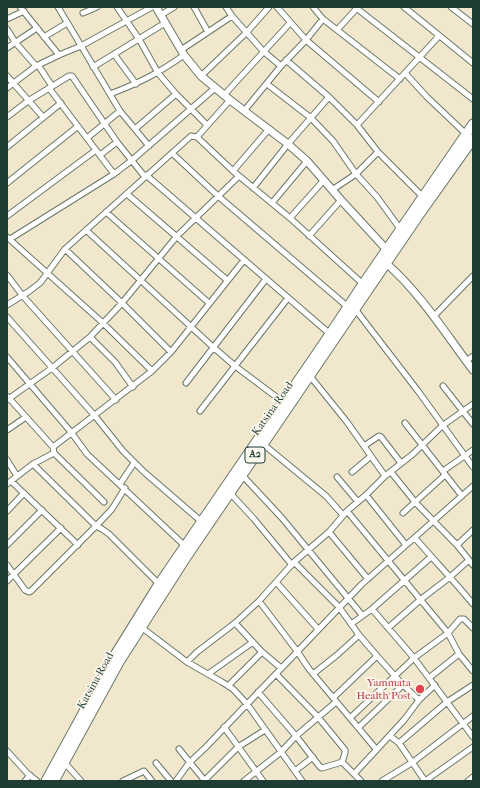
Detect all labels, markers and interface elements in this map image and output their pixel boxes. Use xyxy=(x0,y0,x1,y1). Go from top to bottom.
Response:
street label: Katsina Road xyxy=(250,380,296,438)
road number: A2 xyxy=(245,447,265,463)
street label: Katsina Road xyxy=(75,650,117,712)
place label: Yammata Health Post xyxy=(357,676,411,702)
marker: Yammata Health Post xyxy=(414,683,426,695)

